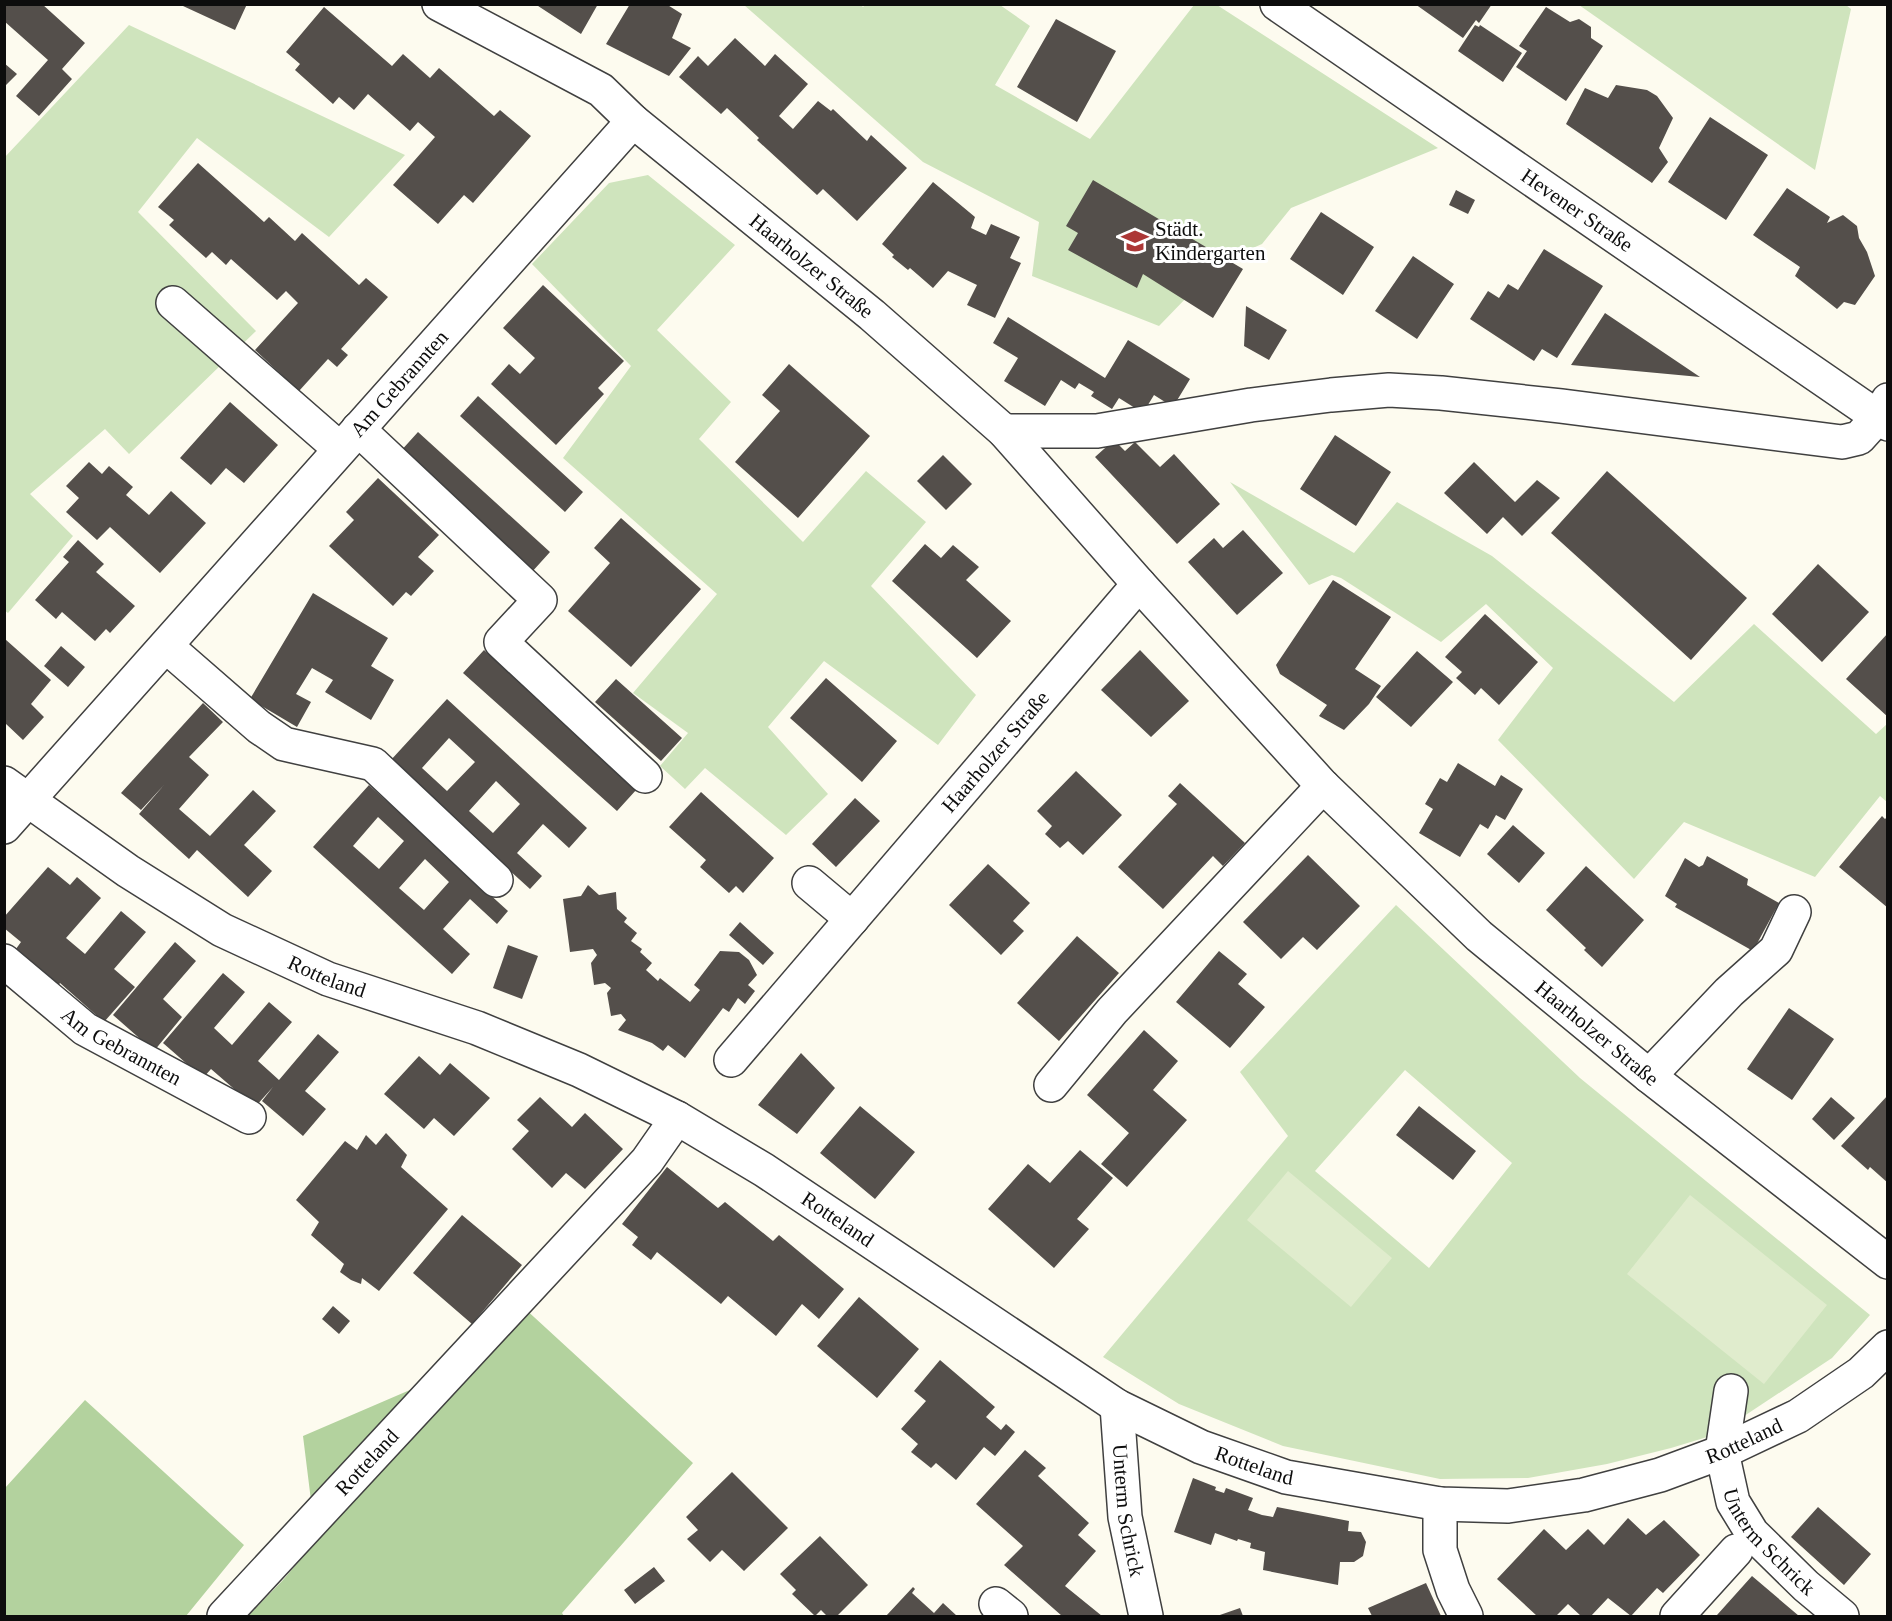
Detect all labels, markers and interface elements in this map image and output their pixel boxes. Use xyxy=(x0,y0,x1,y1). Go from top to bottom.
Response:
street label: Hevener Straße xyxy=(1517,163,1637,257)
street label: Haarholzer Straße xyxy=(745,209,878,323)
place label: Städt. Kindergarten xyxy=(1155,217,1266,265)
school or university icon: Städt. Kindergarten xyxy=(1120,226,1150,256)
street label: Am Gebrannten xyxy=(345,325,453,442)
street label: Haarholzer Straße xyxy=(937,686,1054,817)
street label: Rotteland xyxy=(284,950,369,1003)
street label: Haarholzer Straße xyxy=(1531,975,1663,1091)
street label: Am Gebrannten xyxy=(56,1002,186,1091)
street label: Rotteland xyxy=(797,1187,879,1252)
street label: Rotteland xyxy=(1702,1413,1787,1469)
street label: Rotteland xyxy=(330,1424,404,1500)
street label: Rotteland xyxy=(1212,1441,1296,1490)
street label: Unterm Schrick xyxy=(1108,1443,1149,1579)
street label: Unterm Schrick xyxy=(1718,1486,1820,1601)

